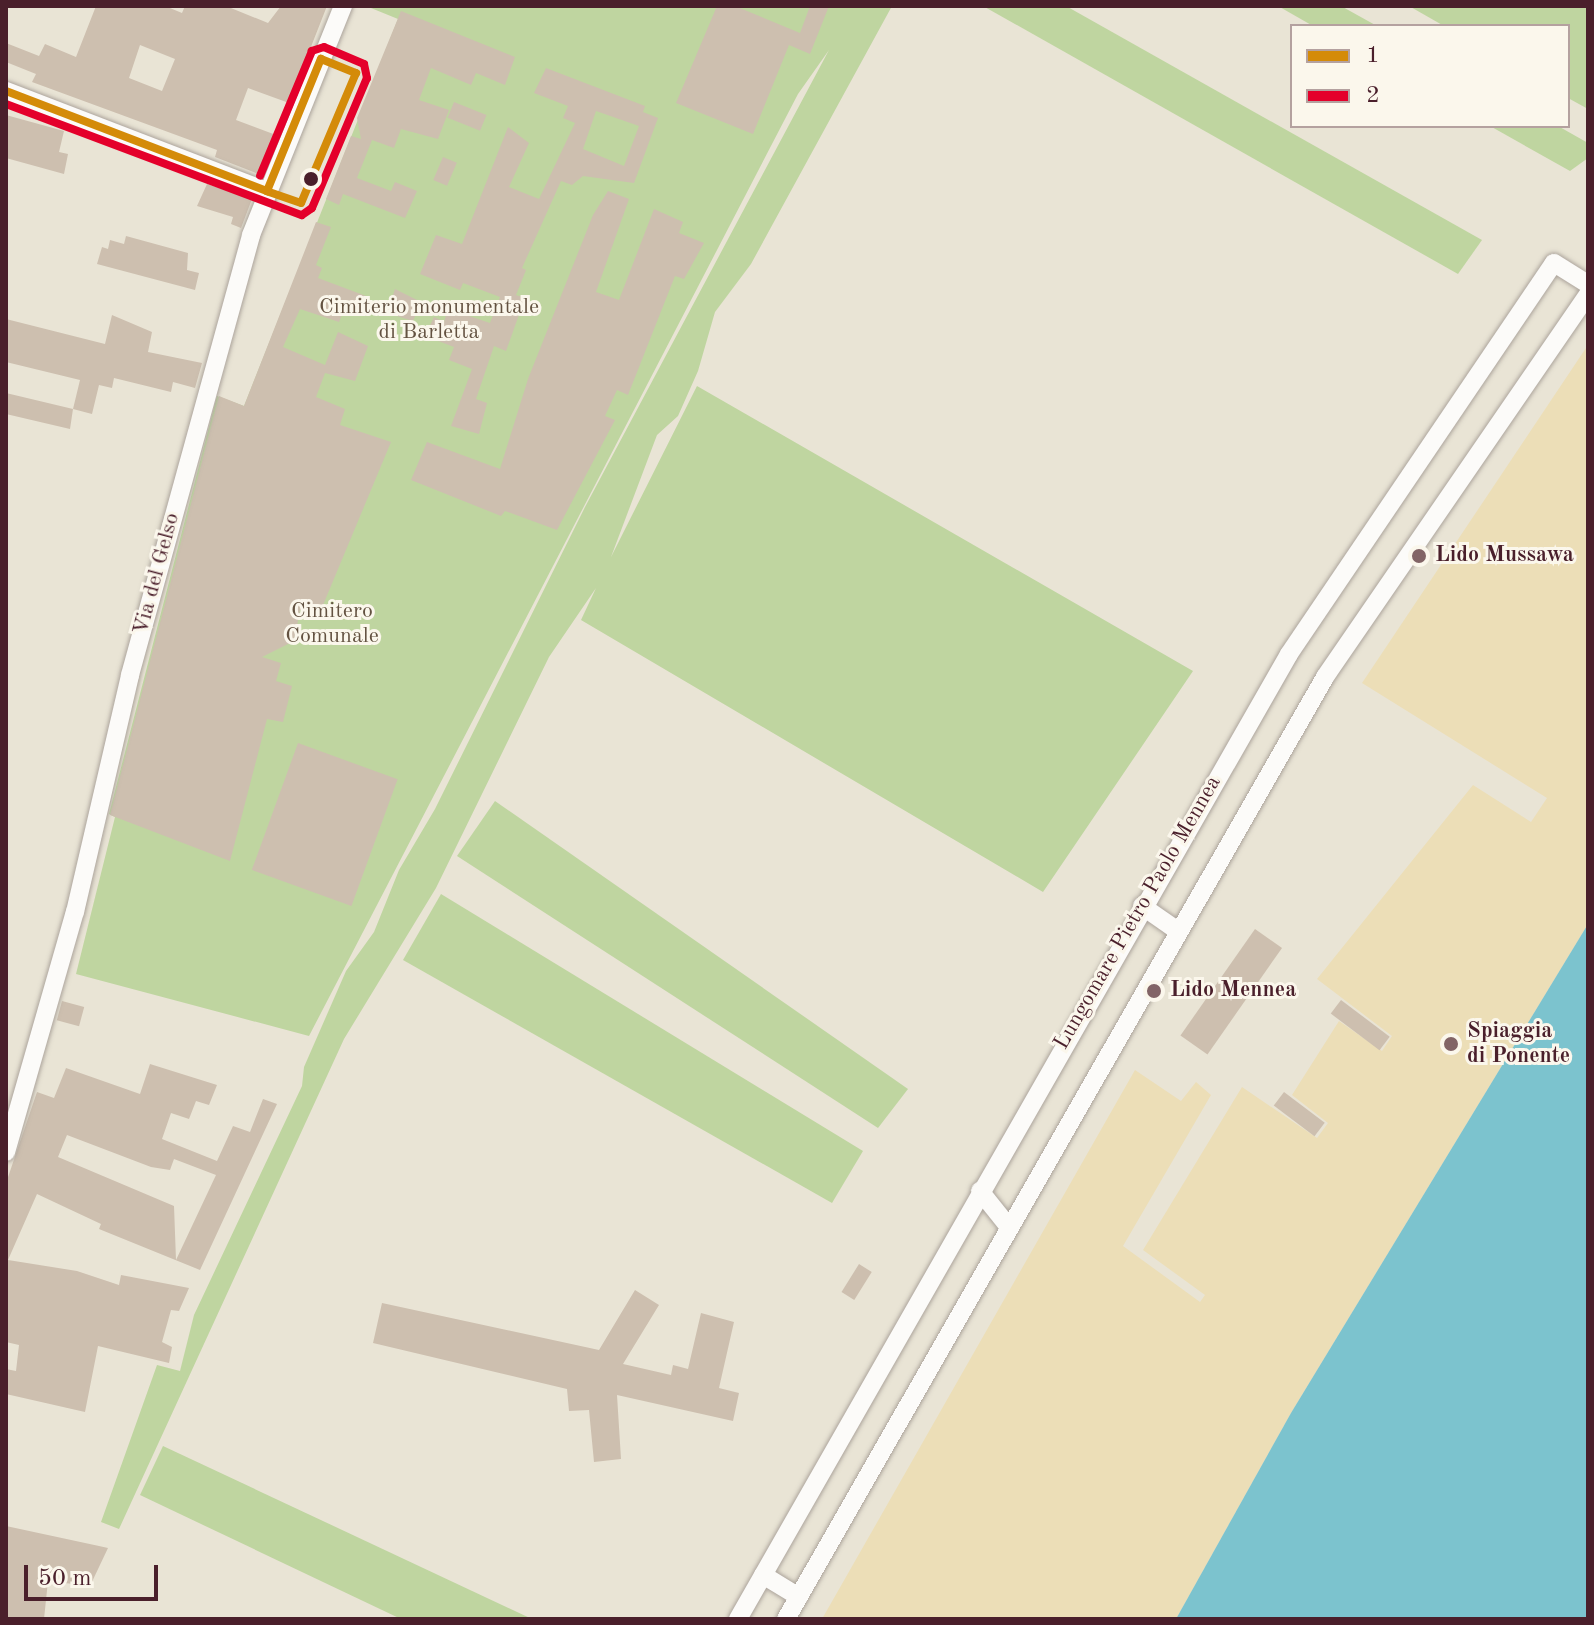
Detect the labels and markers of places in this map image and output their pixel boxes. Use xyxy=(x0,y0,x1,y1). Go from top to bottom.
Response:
unlabelled marker xyxy=(303,171,319,187)
place label: Lido Mussawa xyxy=(1435,543,1574,569)
marker: Lido Mussawa xyxy=(1410,547,1428,565)
place label: Lido Mennea xyxy=(1170,978,1296,1004)
marker: Lido Mennea xyxy=(1145,982,1163,1000)
place label: Spiaggia di Ponente xyxy=(1467,1018,1570,1070)
marker: Spiaggia di Ponente xyxy=(1442,1035,1460,1053)

